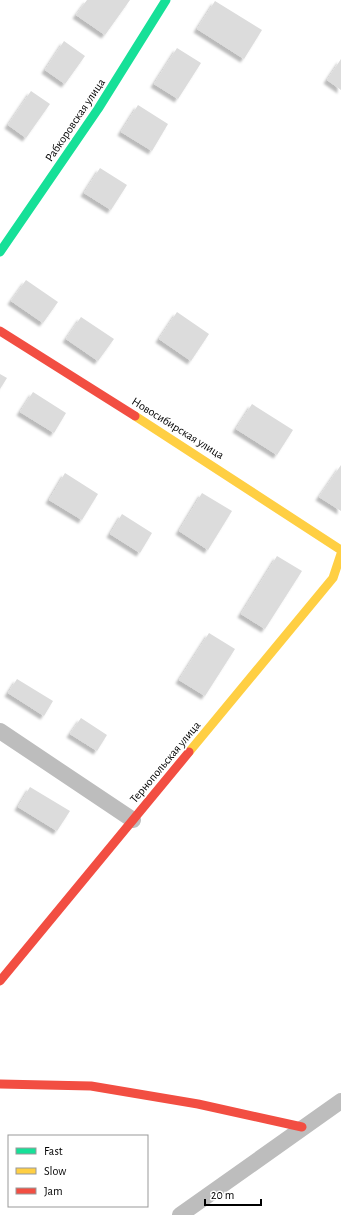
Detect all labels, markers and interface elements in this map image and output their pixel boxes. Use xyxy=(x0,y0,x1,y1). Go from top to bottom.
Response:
street label: Рабкоровская улица xyxy=(43,76,108,164)
street label: Новосибирская улица xyxy=(129,395,227,462)
street label: Тернопольская улица xyxy=(127,718,204,806)
legend xyxy=(8,1135,148,1207)
text: Fast xyxy=(44,1145,63,1157)
text: Slow xyxy=(44,1165,66,1177)
scale bar xyxy=(205,1181,261,1207)
text: Jam xyxy=(44,1185,63,1197)
text: 20 m xyxy=(211,1189,234,1201)

